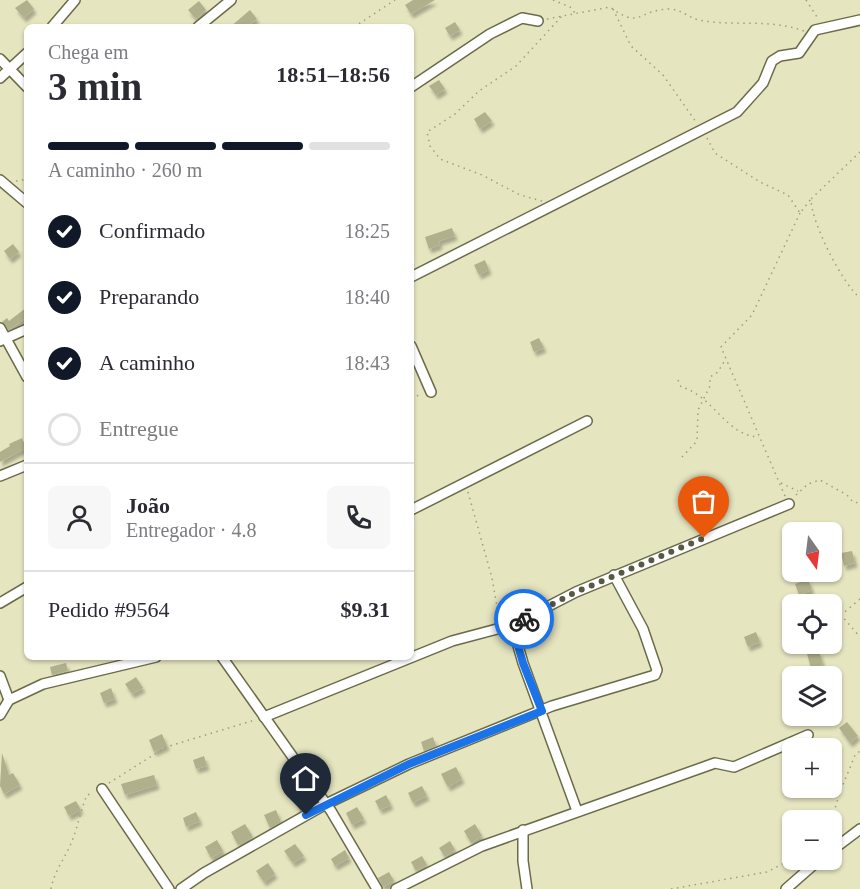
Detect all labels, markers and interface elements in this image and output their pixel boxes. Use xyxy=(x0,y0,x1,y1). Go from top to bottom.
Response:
text: Chega em xyxy=(48,41,129,63)
text: 18:51–18:56 xyxy=(276,62,390,87)
text: 3 min xyxy=(48,65,142,108)
text: A caminho · 260 m xyxy=(48,159,202,181)
icon: check xyxy=(48,215,81,248)
text: Confirmado xyxy=(99,218,205,243)
text: 18:25 xyxy=(344,220,390,242)
icon: check xyxy=(48,281,81,314)
text: Preparando xyxy=(99,284,199,309)
text: 18:40 xyxy=(344,286,390,308)
icon: check xyxy=(48,347,81,380)
text: A caminho xyxy=(99,350,195,375)
text: 18:43 xyxy=(344,352,390,374)
text: Entregue xyxy=(99,416,178,441)
pin xyxy=(678,476,729,538)
icon: bag xyxy=(687,485,720,518)
button: person xyxy=(48,486,111,549)
button: phone xyxy=(327,486,390,549)
text: João xyxy=(126,493,170,518)
text: Entregador · 4.8 xyxy=(126,519,257,541)
north arrow xyxy=(782,522,842,582)
map controls xyxy=(782,522,842,870)
courier xyxy=(494,589,554,649)
button: locate xyxy=(782,594,842,654)
text: Pedido #9564 xyxy=(48,597,170,622)
text: $9.31 xyxy=(341,597,390,622)
icon: bike xyxy=(508,603,541,636)
button: layers xyxy=(782,666,842,726)
button: + xyxy=(782,738,842,798)
pin xyxy=(280,753,331,815)
icon: home xyxy=(289,762,322,795)
button: − xyxy=(782,810,842,870)

